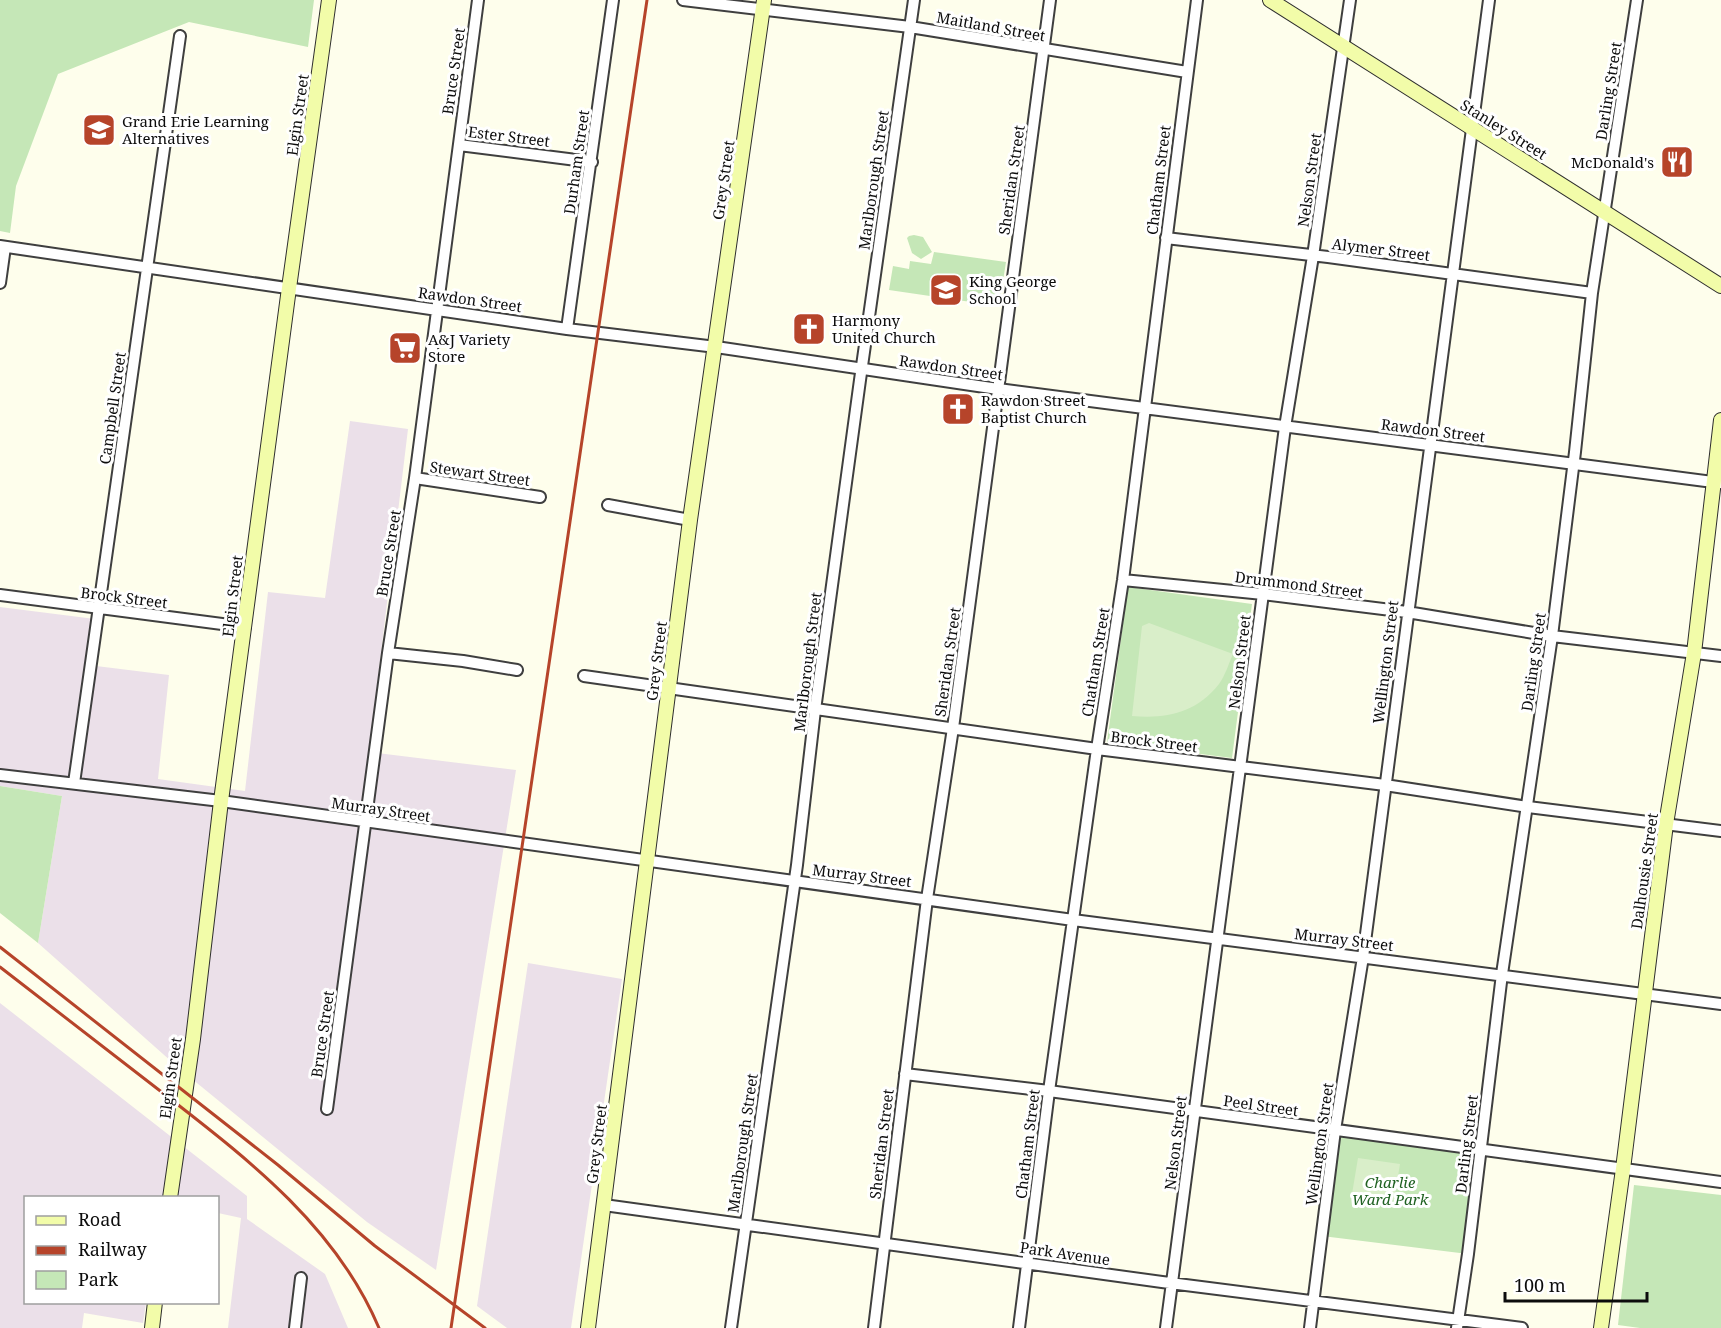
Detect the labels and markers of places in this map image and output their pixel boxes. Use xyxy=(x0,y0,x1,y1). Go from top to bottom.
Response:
place label: Grand Erie Learning Alternatives xyxy=(122,111,269,148)
school or university icon: Grand Erie Learning Alternatives xyxy=(81,112,117,148)
restaurant icon: McDonald's xyxy=(1659,144,1695,180)
place label: McDonald's xyxy=(1571,152,1654,172)
place label: King George School xyxy=(969,271,1057,308)
school or university icon: King George School xyxy=(928,272,964,308)
place label: Harmony United Church xyxy=(832,310,936,347)
church icon: Harmony United Church xyxy=(791,311,827,347)
place label: A&J Variety Store xyxy=(428,329,511,366)
supermarket icon: A&J Variety Store xyxy=(387,330,423,366)
place label: Rawdon Street Baptist Church xyxy=(981,390,1087,427)
church icon: Rawdon Street Baptist Church xyxy=(940,391,976,427)

